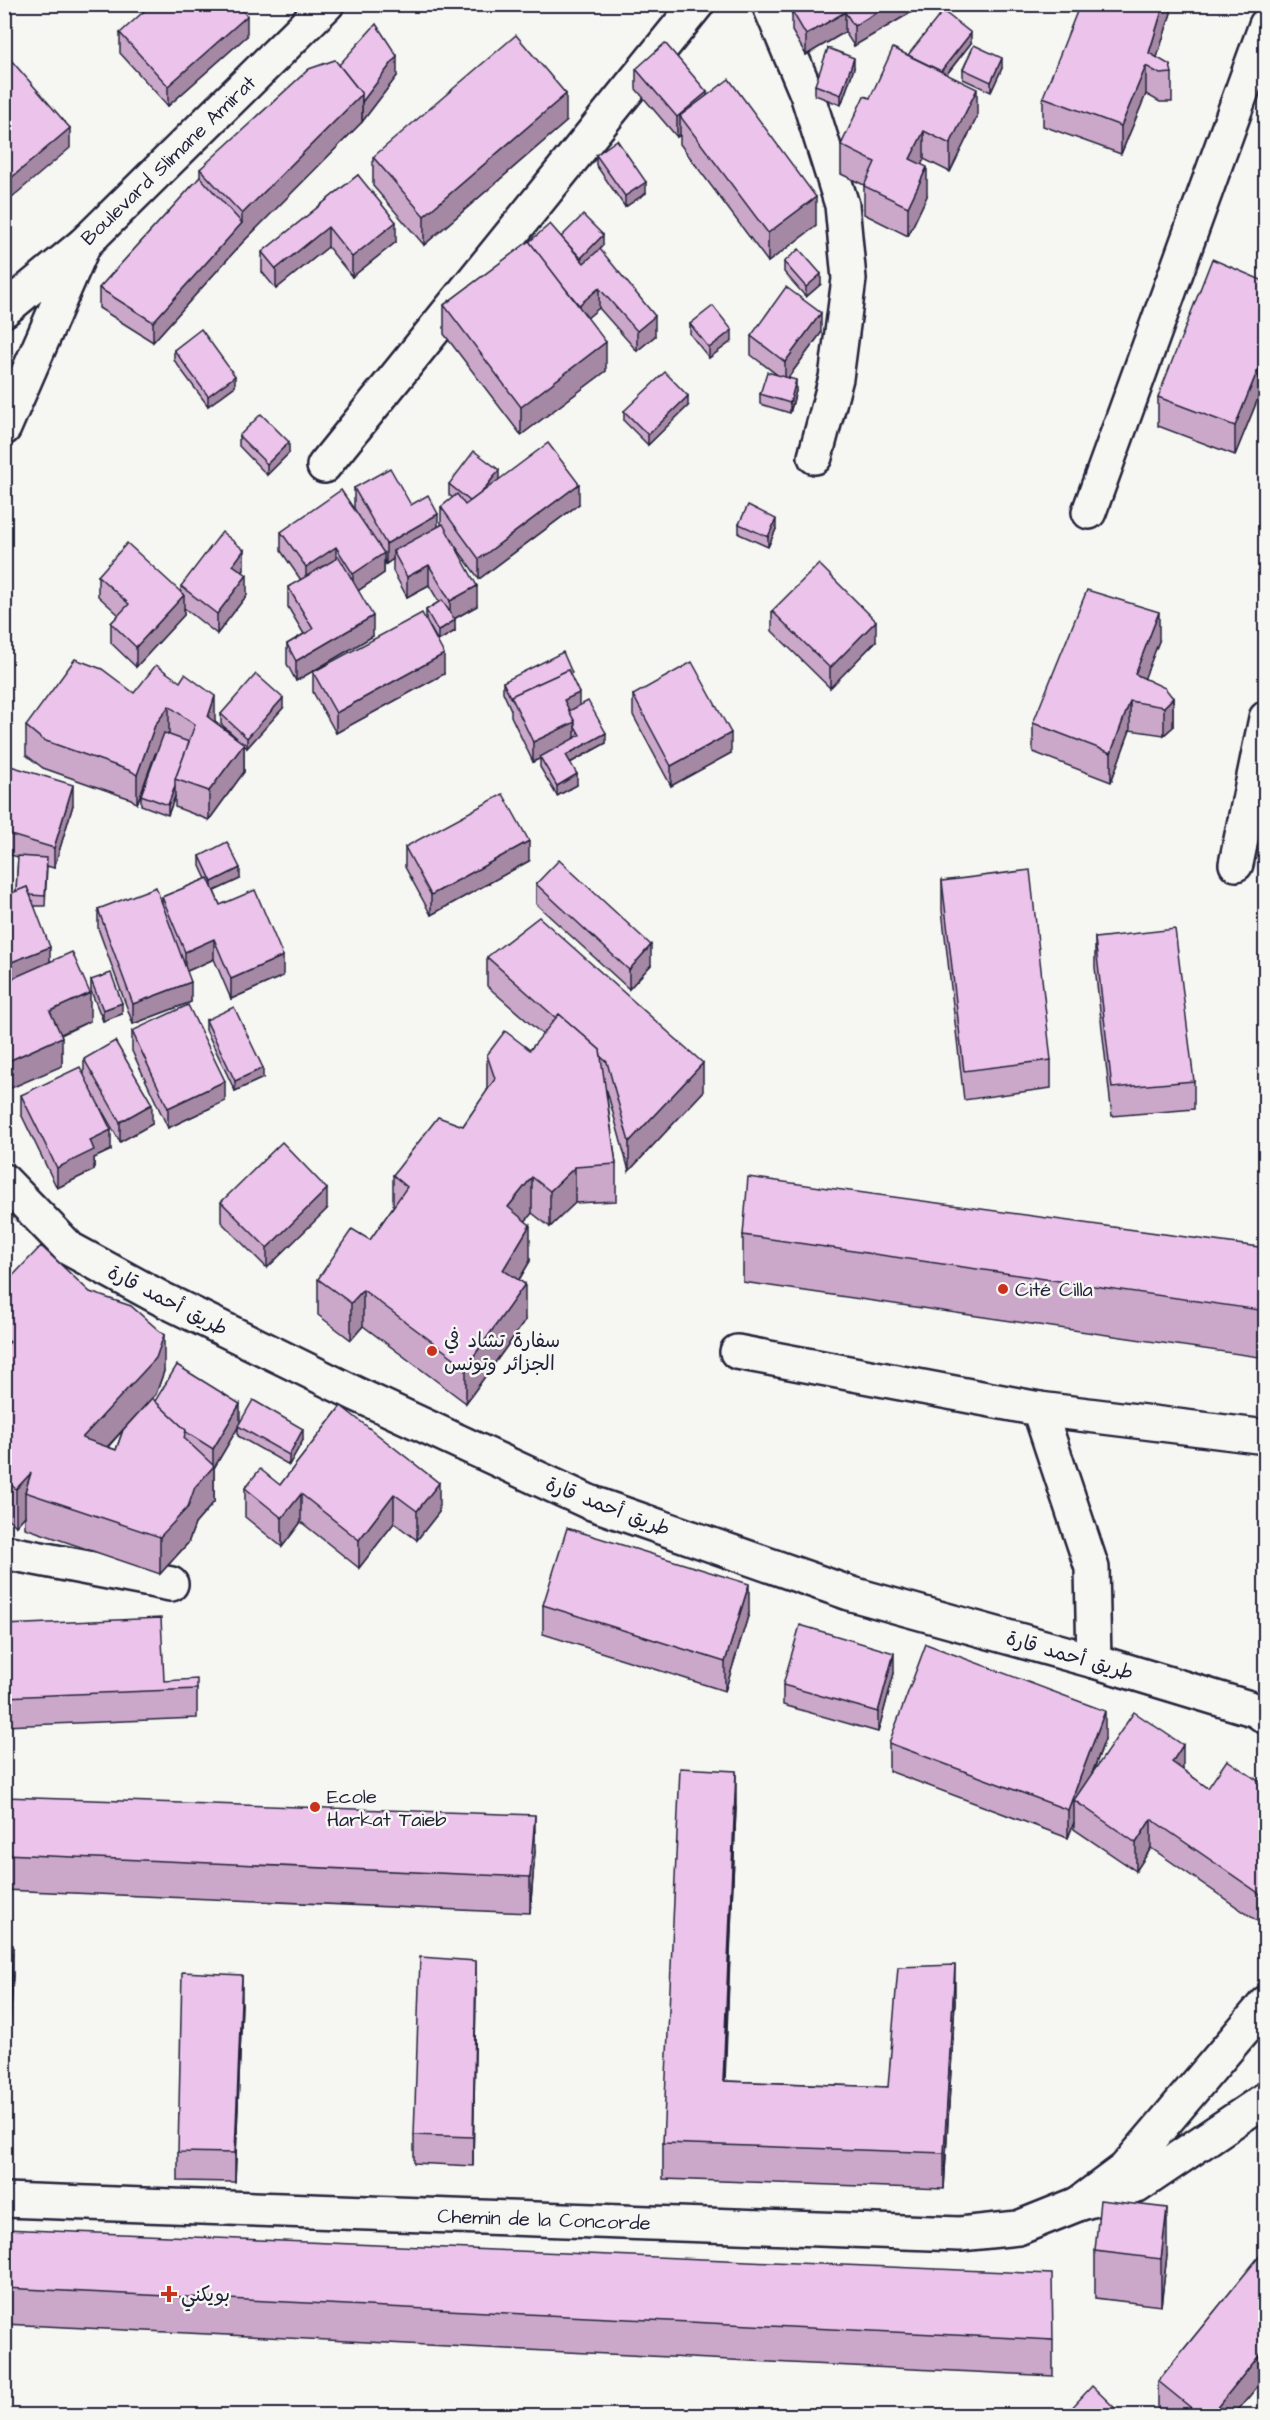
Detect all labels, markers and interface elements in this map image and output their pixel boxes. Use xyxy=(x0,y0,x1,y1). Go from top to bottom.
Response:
street label: Boulevard Slimane Amirat xyxy=(75,69,262,252)
street label: طريق أحمد قارة xyxy=(103,1259,232,1343)
place label: Cité Cilla xyxy=(1015,1276,1093,1304)
marker: Cité Cilla xyxy=(996,1282,1010,1296)
place label: سفارة تشاد في الجزائر وتونس xyxy=(444,1327,560,1378)
marker: سفارة تشاد في الجزائر وتونس xyxy=(425,1344,439,1358)
street label: طريق أحمد قارة xyxy=(541,1470,674,1544)
street label: طريق أحمد قارة xyxy=(1003,1624,1137,1688)
place label: Ecole Harkat Taieb xyxy=(327,1783,447,1834)
marker: Ecole Harkat Taieb xyxy=(308,1800,322,1814)
street label: Chemin de la Concorde xyxy=(437,2202,651,2238)
place label: بويكني xyxy=(181,2281,230,2312)
marker: بويكني xyxy=(162,2287,176,2301)

